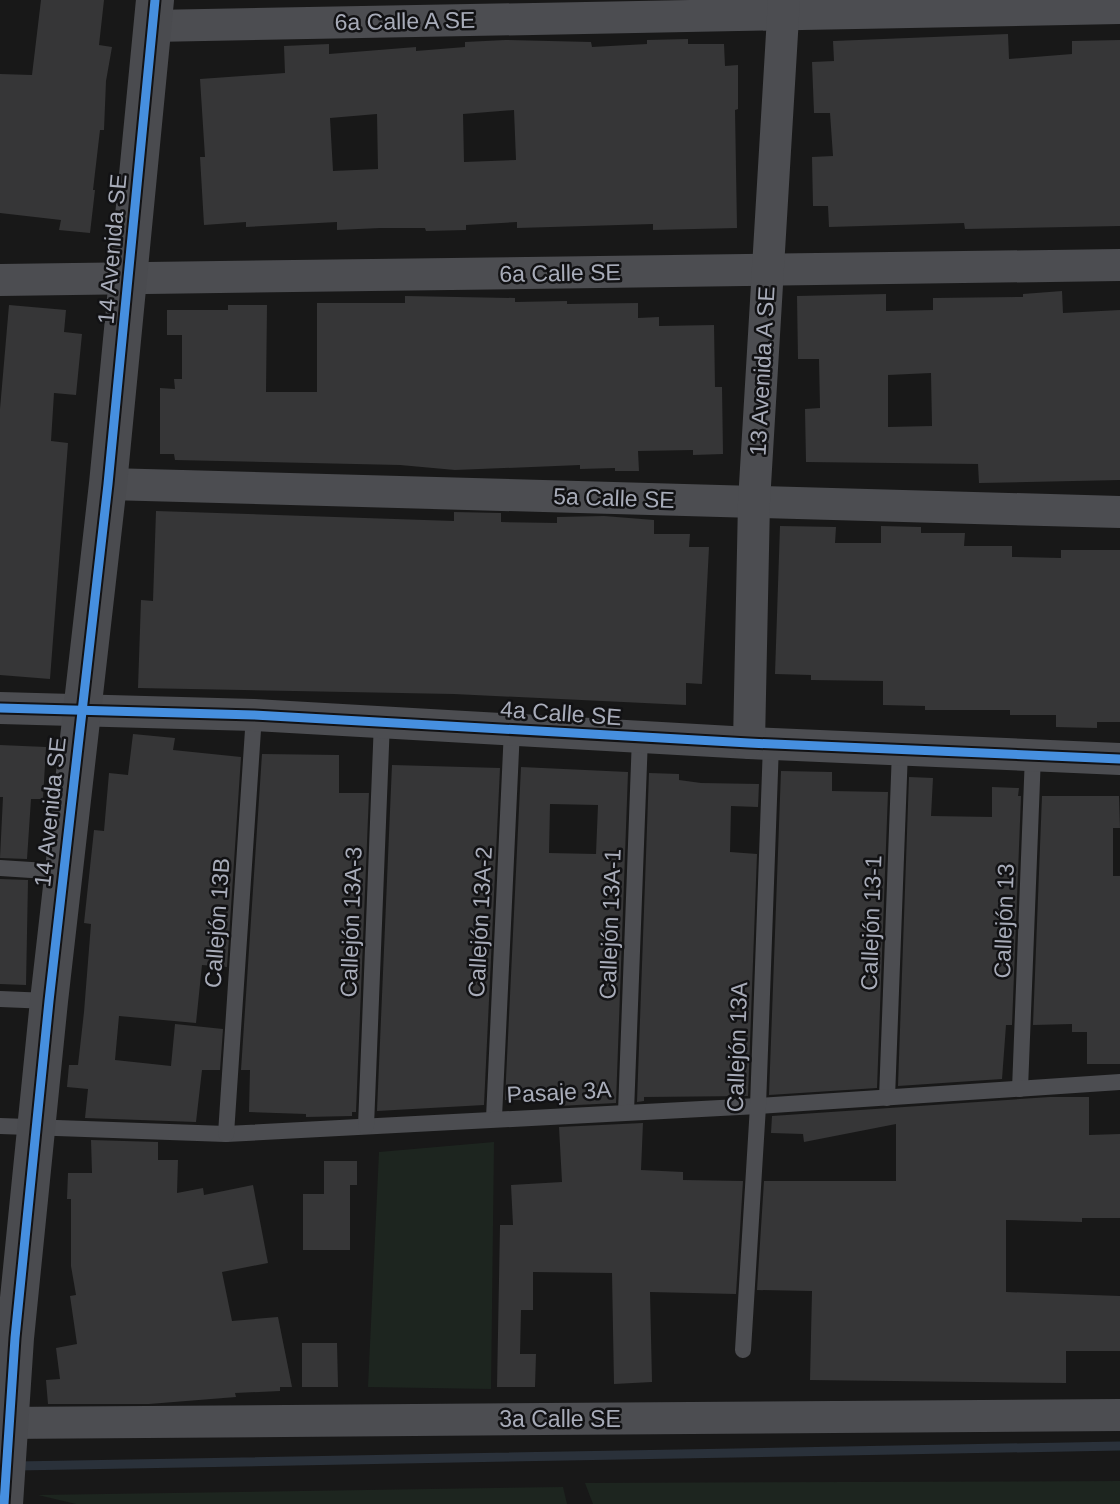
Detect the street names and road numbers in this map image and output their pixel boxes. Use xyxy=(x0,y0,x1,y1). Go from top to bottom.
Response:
street label: 6a Calle A SE xyxy=(334,7,476,35)
street label: 14 Avenida SE xyxy=(92,173,132,325)
street label: 6a Calle SE xyxy=(499,259,621,287)
street label: 13 Avenida A SE xyxy=(745,286,779,456)
street label: 5a Calle SE xyxy=(553,483,675,513)
street label: 4a Calle SE xyxy=(500,696,622,730)
street label: 14 Avenida SE xyxy=(29,736,71,888)
street label: Callejón 13A-3 xyxy=(335,846,367,998)
street label: Callejón 13A-2 xyxy=(463,846,497,998)
street label: Callejón 13A-1 xyxy=(594,848,626,1000)
street label: Callejón 13-1 xyxy=(856,855,886,991)
street label: Callejón 13B xyxy=(199,857,235,989)
street label: Callejón 13 xyxy=(989,863,1019,979)
street label: Callejón 13A xyxy=(722,981,752,1113)
street label: Pasaje 3A xyxy=(506,1076,613,1108)
street label: 3a Calle SE xyxy=(499,1406,621,1432)

